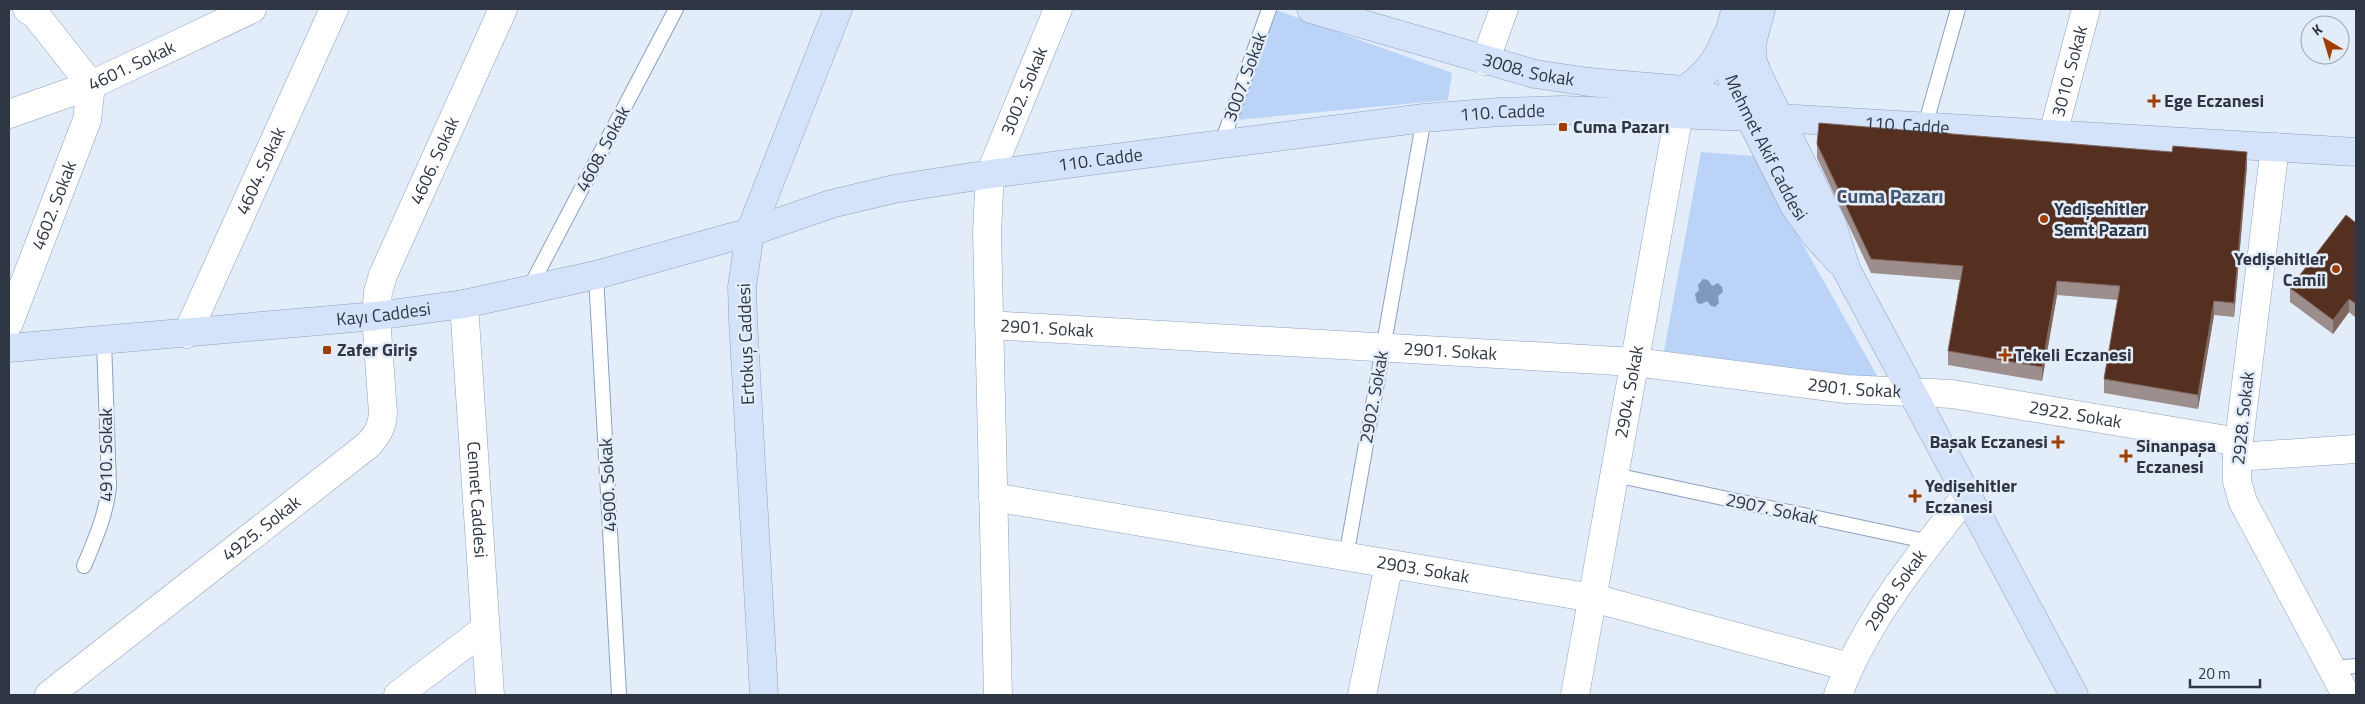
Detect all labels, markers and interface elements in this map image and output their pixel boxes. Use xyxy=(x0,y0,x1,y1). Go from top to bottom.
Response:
north arrow xyxy=(2300,15,2350,65)
text: K xyxy=(2307,18,2327,40)
street label: 3010. Sokak xyxy=(2044,22,2094,120)
street label: 3007. Sokak xyxy=(1216,28,1273,125)
street label: 4601. Sokak xyxy=(83,33,180,98)
street label: 3002. Sokak xyxy=(993,42,1054,139)
street label: 3008. Sokak xyxy=(1479,45,1577,93)
street label: Mehmet Akif Caddesi xyxy=(1718,71,1815,226)
place label: Ege Eczanesi xyxy=(2164,87,2264,114)
marker: Ege Eczanesi xyxy=(2148,95,2160,107)
street label: 110. Cadde xyxy=(1459,97,1545,128)
street label: 4608. Sokak xyxy=(569,101,637,196)
street label: 110. Cadde xyxy=(1864,109,1950,141)
street label: 4606. Sokak xyxy=(403,112,466,209)
place label: Cuma Pazarı xyxy=(1573,113,1669,140)
marker: Cuma Pazarı xyxy=(1557,121,1569,133)
street label: 4604. Sokak xyxy=(229,122,292,219)
street label: 110. Cadde xyxy=(1056,140,1144,178)
street label: 4602. Sokak xyxy=(24,156,83,254)
district label: Cuma Pazarı xyxy=(1837,180,1944,211)
place label: Yedişehitler Semt Pazarı xyxy=(2054,195,2147,243)
marker: Yedişehitler Semt Pazarı xyxy=(2038,213,2050,225)
place label: Yedişehitler Camii xyxy=(2234,245,2326,293)
marker: Yedişehitler Camii xyxy=(2330,263,2342,275)
street label: Ertokuş Caddesi xyxy=(730,283,761,405)
street label: Kayı Caddesi xyxy=(335,295,432,332)
street label: 2901. Sokak xyxy=(999,312,1095,344)
street label: 2901. Sokak xyxy=(1403,335,1498,367)
place label: Zafer Giriş xyxy=(337,336,417,363)
place label: Tekeli Eczanesi xyxy=(2015,341,2132,368)
street label: 2904. Sokak xyxy=(1607,343,1650,440)
marker: Zafer Giriş xyxy=(321,344,333,356)
street label: 2902. Sokak xyxy=(1352,348,1395,445)
marker: Tekeli Eczanesi xyxy=(1999,349,2011,361)
street label: 2901. Sokak xyxy=(1806,370,1902,405)
street label: 2928. Sokak xyxy=(2224,370,2261,466)
street label: 2922. Sokak xyxy=(2027,393,2124,435)
street label: 4910. Sokak xyxy=(92,408,119,502)
place label: Başak Eczanesi xyxy=(1929,428,2048,455)
place label: Sinanpaşa Eczanesi xyxy=(2136,432,2216,480)
marker: Başak Eczanesi xyxy=(2052,436,2064,448)
street label: 4900. Sokak xyxy=(592,437,623,532)
street label: Cennet Caddesi xyxy=(460,440,495,559)
marker: Sinanpaşa Eczanesi xyxy=(2120,450,2132,462)
place label: Yedişehitler Eczanesi xyxy=(1925,472,2017,520)
street label: 2907. Sokak xyxy=(1723,486,1821,532)
street label: 4925. Sokak xyxy=(216,488,307,568)
marker: Yedişehitler Eczanesi xyxy=(1909,490,1921,502)
street label: 2908. Sokak xyxy=(1858,543,1933,636)
street label: 2903. Sokak xyxy=(1375,548,1472,590)
scale bar xyxy=(2190,656,2260,688)
text: 20 m xyxy=(2198,662,2231,685)

